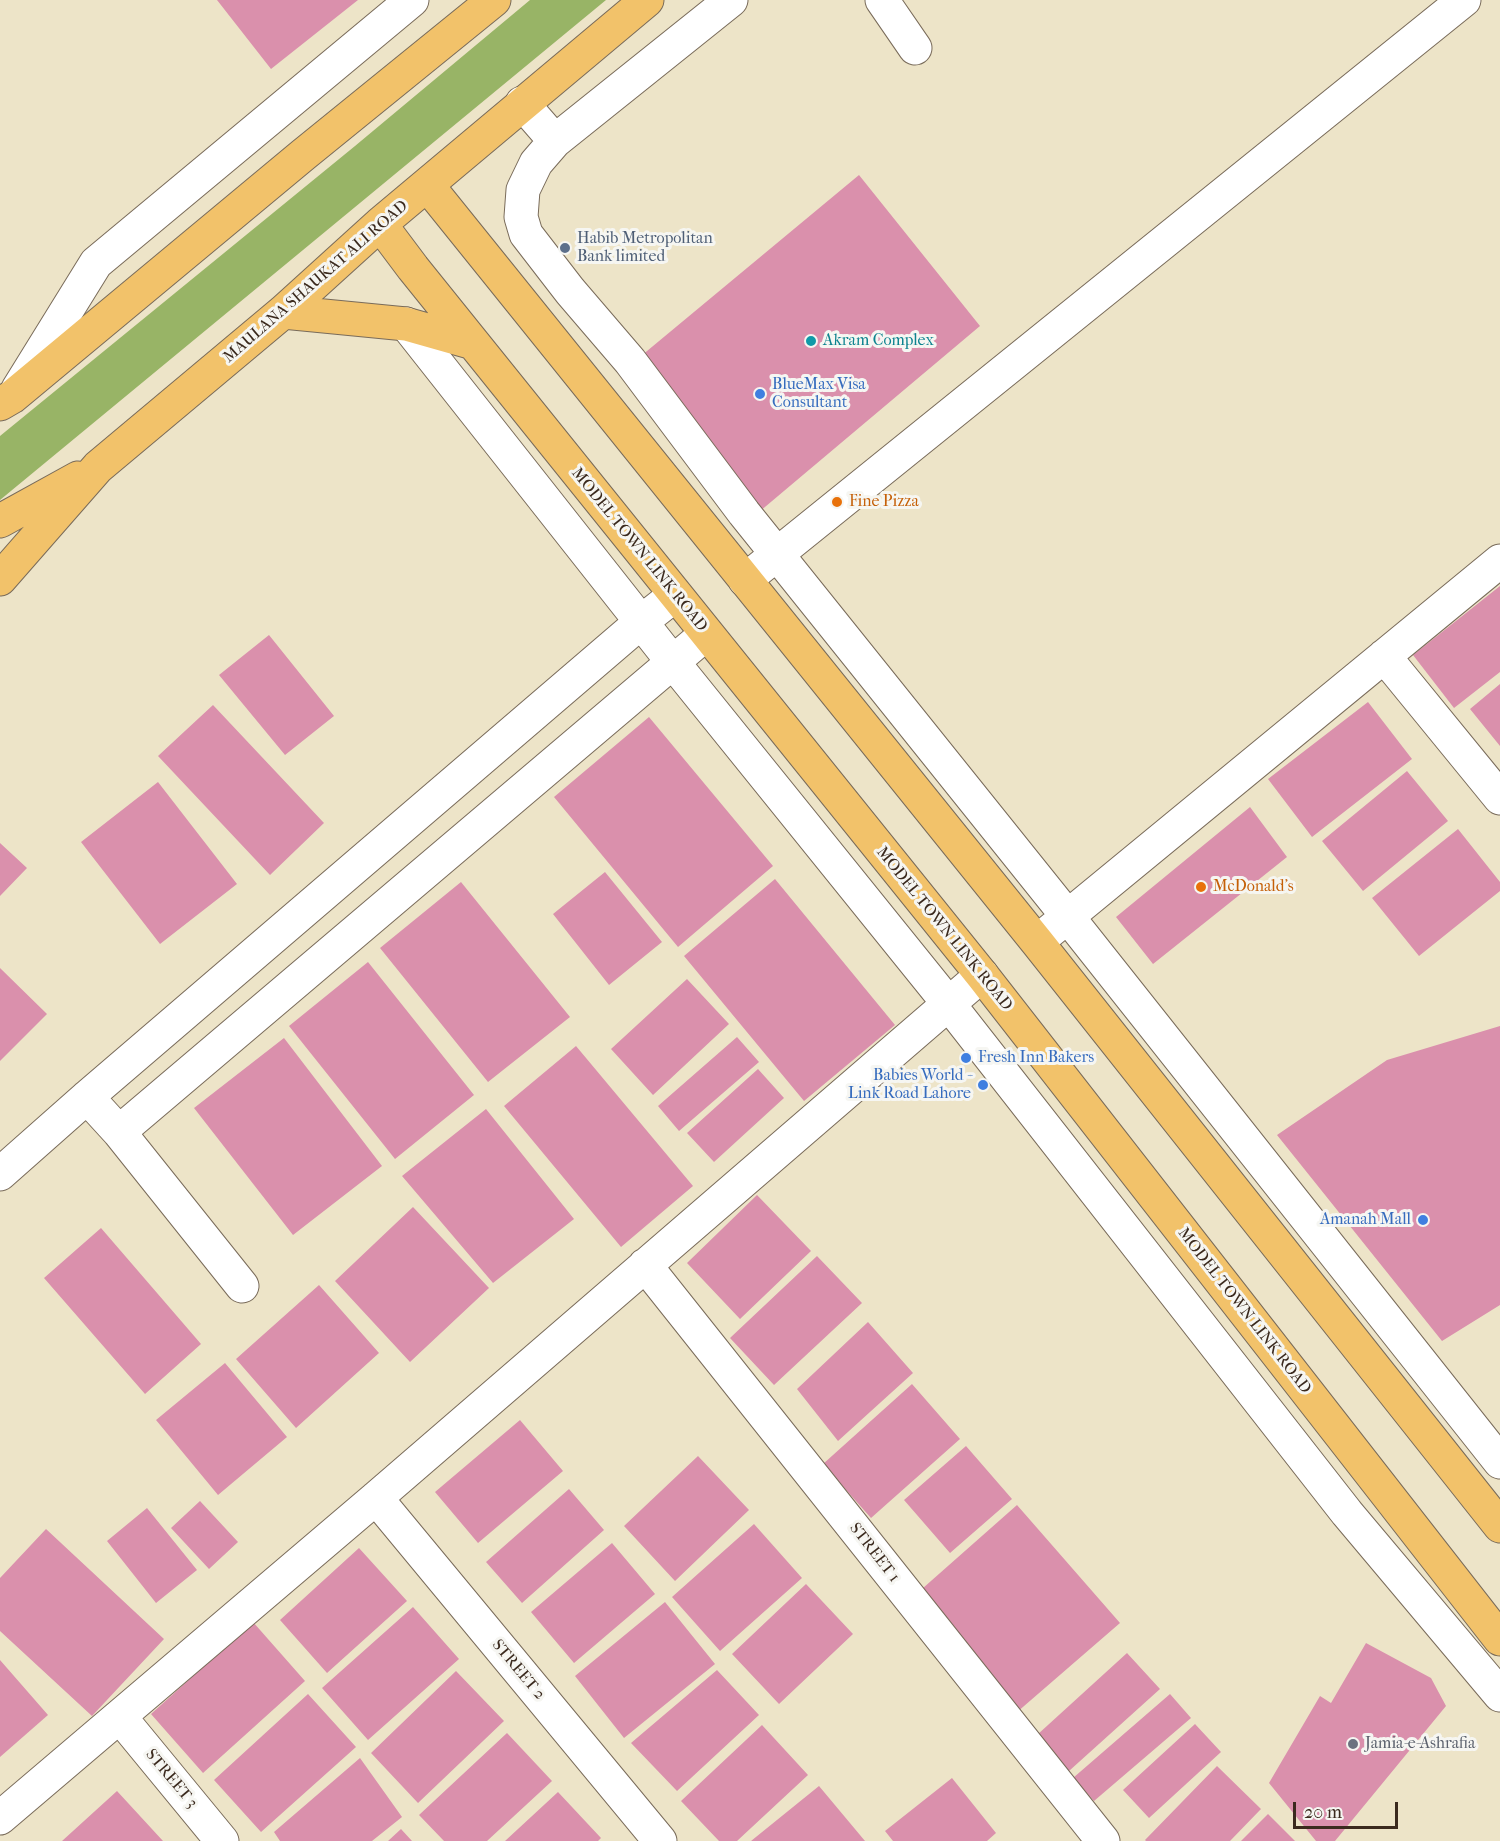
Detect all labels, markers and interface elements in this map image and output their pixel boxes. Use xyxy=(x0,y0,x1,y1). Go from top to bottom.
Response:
street label: MAULANA SHAUKAT ALI ROAD xyxy=(220,197,412,367)
place label: Habib Metropolitan Bank limited xyxy=(577,229,713,267)
marker: Habib Metropolitan Bank limited xyxy=(558,241,572,255)
place label: Akram Complex xyxy=(823,331,934,351)
marker: Akram Complex xyxy=(804,334,818,348)
place label: BlueMax Visa Consultant xyxy=(772,375,866,413)
marker: BlueMax Visa Consultant xyxy=(753,387,767,401)
street label: MODEL TOWN LINK ROAD xyxy=(567,464,711,636)
place label: Fine Pizza xyxy=(849,492,919,512)
marker: Fine Pizza xyxy=(830,495,844,509)
street label: MODEL TOWN LINK ROAD xyxy=(872,843,1016,1015)
place label: McDonald's xyxy=(1213,877,1294,897)
marker: McDonald's xyxy=(1194,880,1208,894)
place label: Fresh Inn Bakers xyxy=(978,1048,1094,1068)
marker: Fresh Inn Bakers xyxy=(959,1051,973,1065)
place label: Babies World - Link Road Lahore xyxy=(848,1066,971,1104)
marker: Babies World - Link Road Lahore xyxy=(976,1078,990,1092)
place label: Amanah Mall xyxy=(1320,1210,1411,1230)
marker: Amanah Mall xyxy=(1416,1213,1430,1227)
street label: MODEL TOWN LINK ROAD xyxy=(1173,1224,1315,1398)
street label: STREET 1 xyxy=(845,1519,903,1587)
street label: STREET 2 xyxy=(487,1636,549,1704)
place label: Jamia-e-Ashrafia xyxy=(1365,1734,1475,1754)
marker: Jamia-e-Ashrafia xyxy=(1346,1737,1360,1751)
street label: STREET 3 xyxy=(141,1746,201,1812)
scale bar xyxy=(1296,1790,1401,1828)
text: 20 m xyxy=(1304,1802,1342,1823)

